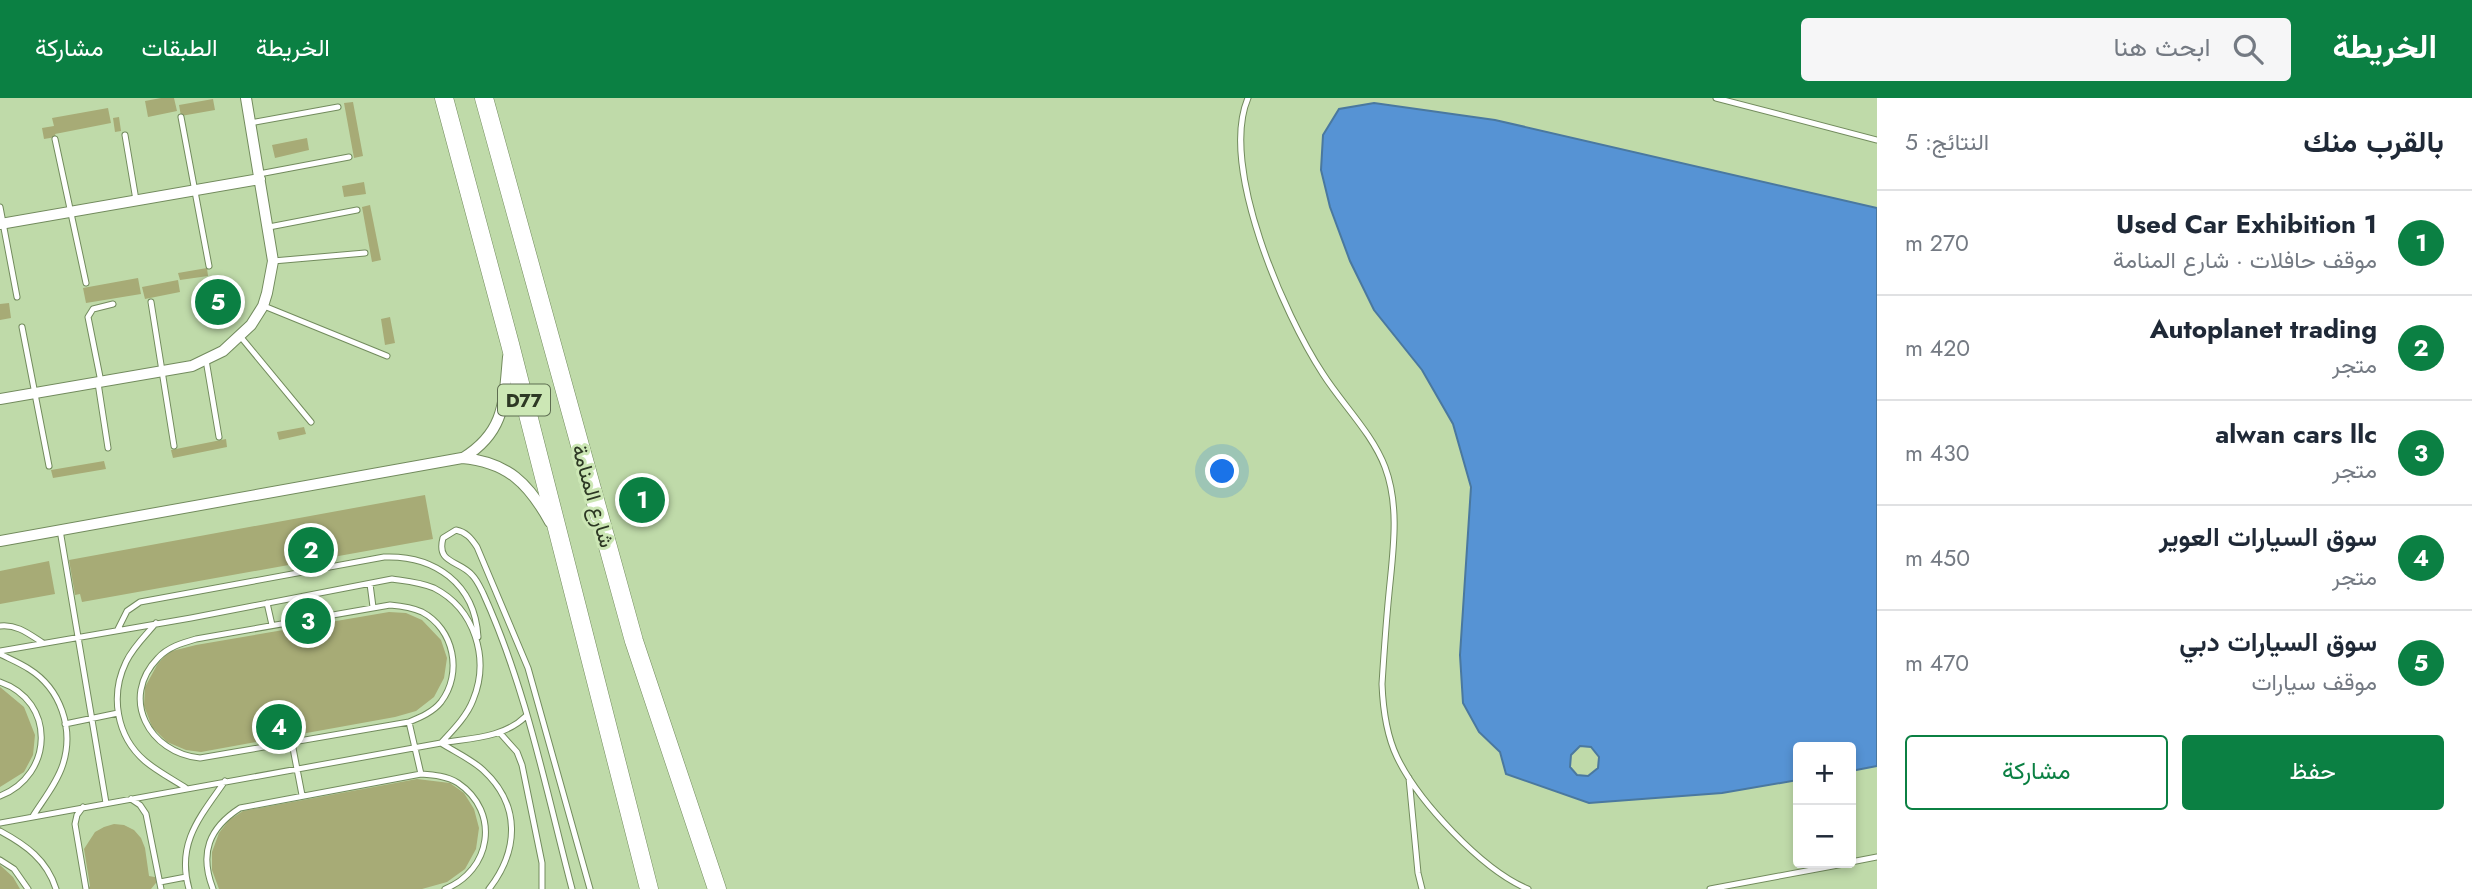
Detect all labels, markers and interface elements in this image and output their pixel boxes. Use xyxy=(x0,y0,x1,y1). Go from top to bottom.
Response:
search box xyxy=(1801,18,2291,81)
text: الخريطة xyxy=(2333,23,2437,70)
text: ابحث هنا xyxy=(2114,28,2211,66)
text: مشاركة xyxy=(35,30,103,65)
text: الطبقات xyxy=(141,30,218,65)
text: الخريطة xyxy=(256,30,330,65)
icon: search xyxy=(2229,30,2267,68)
text: بالقرب منك xyxy=(2303,120,2444,163)
text: النتائج: 5 xyxy=(1905,125,1989,159)
text: Used Car Exhibition 1 xyxy=(2116,205,2377,243)
text: 270 m xyxy=(1905,226,1969,260)
text: 1 xyxy=(2415,226,2427,260)
text: موقف حافلات · شارع المنامة xyxy=(2113,243,2377,277)
pin: 5 xyxy=(195,276,241,328)
text: Autoplanet trading xyxy=(2150,310,2377,348)
text: 420 m xyxy=(1905,331,1970,365)
text: 2 xyxy=(2413,331,2429,365)
text: متجر xyxy=(2332,348,2377,382)
road number: D77 xyxy=(498,384,550,416)
text: alwan cars llc xyxy=(2215,415,2377,453)
text: 430 m xyxy=(1905,436,1970,470)
text: 3 xyxy=(2414,436,2428,470)
street label: شارع المنامة xyxy=(564,441,622,551)
text: متجر xyxy=(2332,453,2377,487)
your location xyxy=(1205,454,1239,488)
pin: 1 xyxy=(619,474,665,526)
text: سوق السيارات العوير xyxy=(2159,518,2377,556)
pin: 2 xyxy=(288,524,334,576)
text: 450 m xyxy=(1905,541,1970,575)
text: 4 xyxy=(2413,541,2429,575)
text: متجر xyxy=(2332,560,2377,594)
pin: 3 xyxy=(285,595,331,647)
text: سوق السيارات دبي xyxy=(2179,623,2377,661)
text: 470 m xyxy=(1905,646,1969,680)
text: 5 xyxy=(2414,646,2428,680)
text: موقف سيارات xyxy=(2251,665,2377,699)
pin: 4 xyxy=(256,701,302,753)
button: مشاركة xyxy=(1905,735,2168,810)
button: حفظ xyxy=(2182,735,2444,810)
map controls xyxy=(1793,742,1856,868)
button: + xyxy=(1793,742,1856,805)
button: − xyxy=(1793,805,1856,868)

